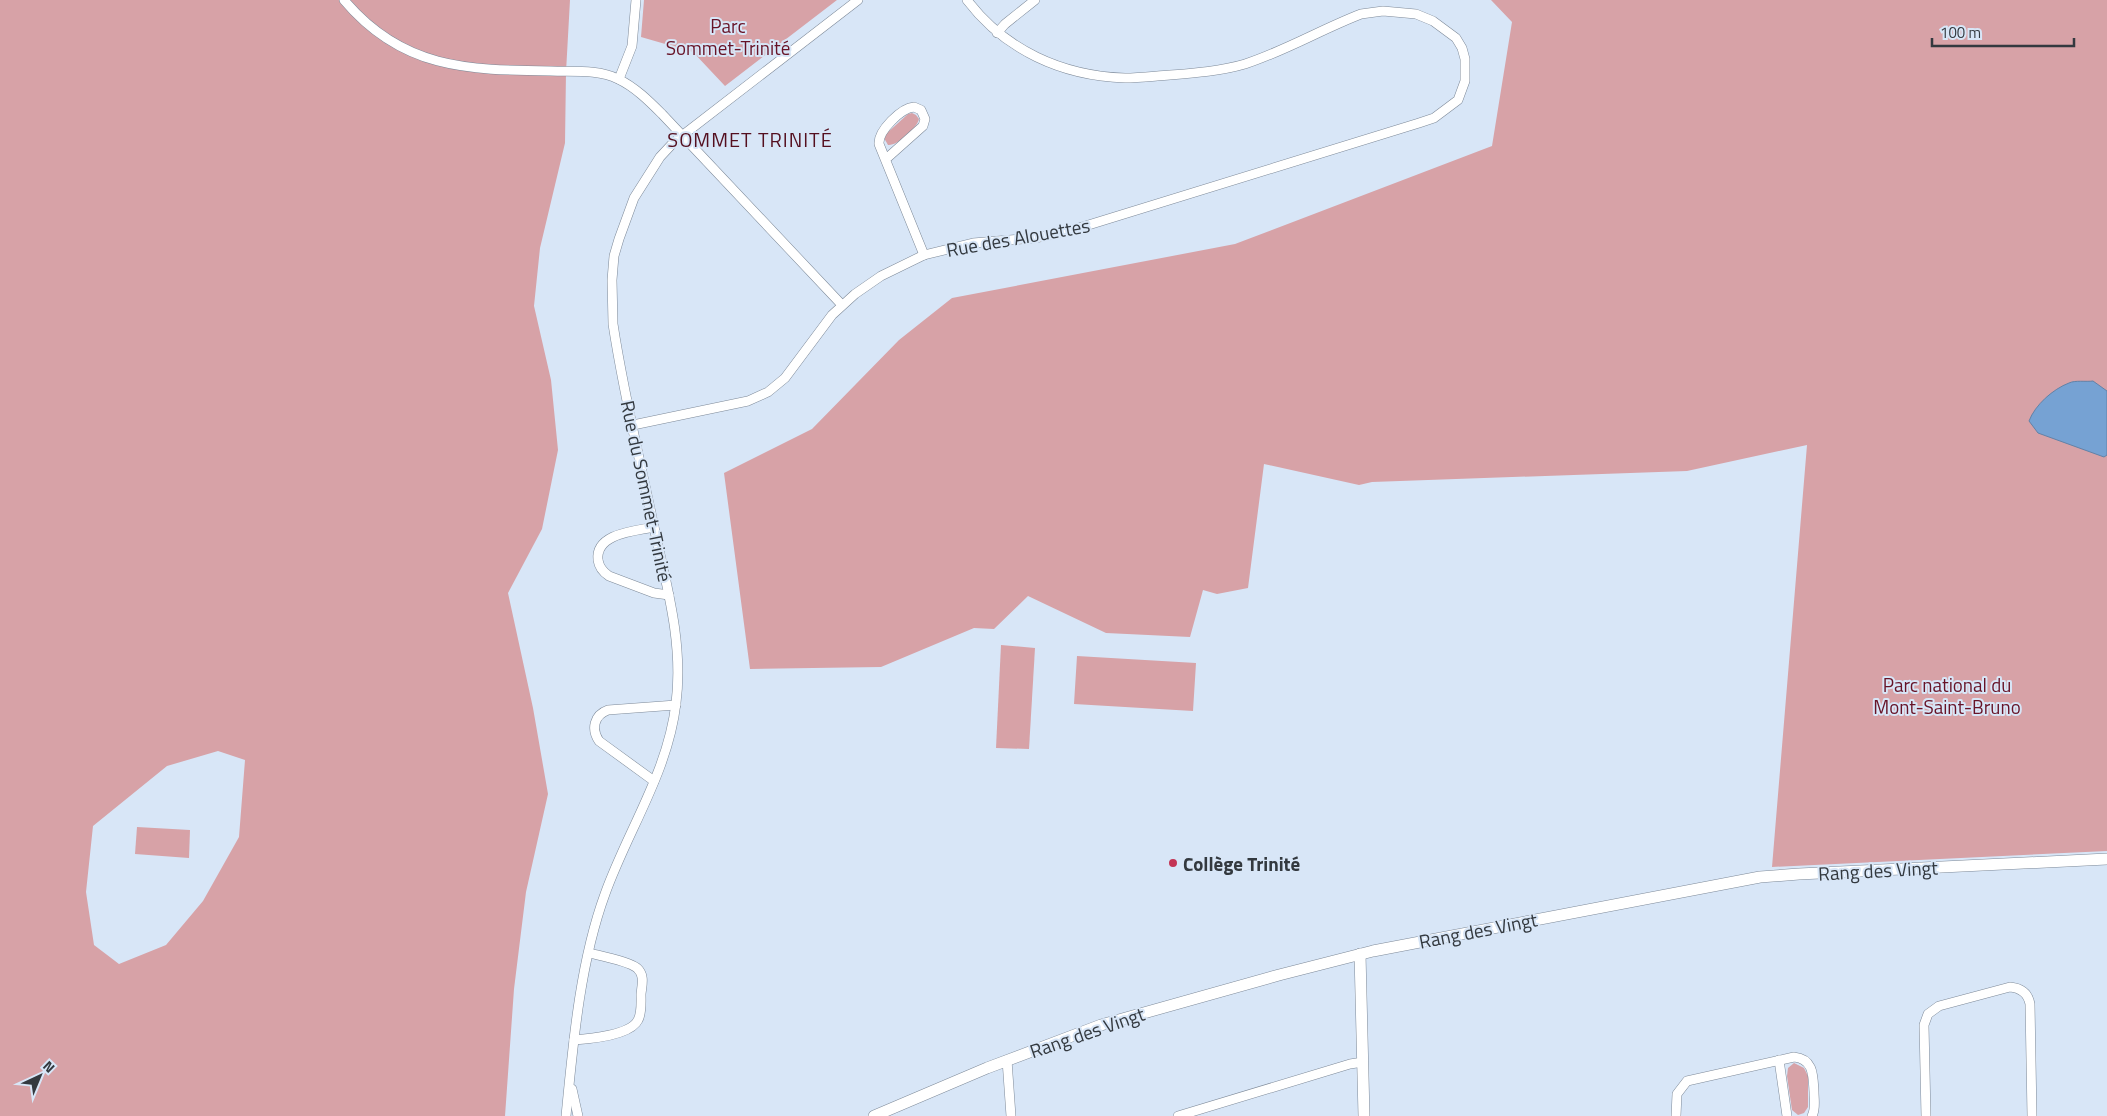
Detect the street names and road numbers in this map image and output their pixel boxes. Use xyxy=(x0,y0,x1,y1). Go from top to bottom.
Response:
street label: Rue des Alouettes xyxy=(944,210,1092,264)
street label: Rue du Sommet-Trinité xyxy=(614,398,680,584)
street label: Rang des Vingt xyxy=(1817,852,1939,888)
street label: Rang des Vingt xyxy=(1416,904,1540,956)
street label: Rang des Vingt xyxy=(1026,999,1149,1065)

